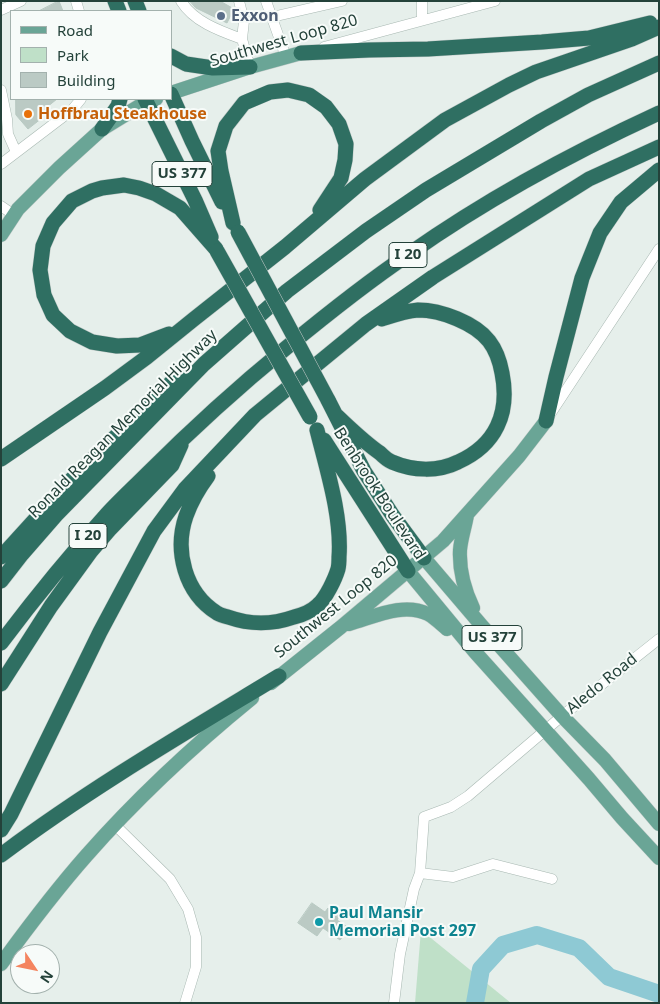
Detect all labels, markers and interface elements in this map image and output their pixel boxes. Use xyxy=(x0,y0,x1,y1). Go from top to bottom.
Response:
place label: Exxon xyxy=(231,6,279,26)
legend xyxy=(10,10,172,100)
marker: Exxon xyxy=(215,10,227,22)
street label: Southwest Loop 820 xyxy=(208,11,360,71)
text: Road xyxy=(57,20,93,40)
text: Park xyxy=(57,45,89,65)
text: Building xyxy=(57,70,115,90)
place label: Hoffbrau Steakhouse xyxy=(38,104,207,124)
marker: Hoffbrau Steakhouse xyxy=(22,108,34,120)
road number: US 377 xyxy=(152,162,212,186)
road number: I 20 xyxy=(389,242,427,268)
street label: Ronald Reagan Memorial Highway xyxy=(25,326,221,522)
street label: Benbrook Boulevard xyxy=(329,424,429,564)
road number: I 20 xyxy=(69,524,107,548)
street label: Southwest Loop 820 xyxy=(271,552,401,662)
road number: US 377 xyxy=(462,626,522,650)
street label: Aledo Road xyxy=(563,650,641,718)
place label: Paul Mansir Memorial Post 297 xyxy=(329,903,476,941)
marker: Paul Mansir Memorial Post 297 xyxy=(313,916,325,928)
north arrow xyxy=(10,944,60,994)
text: N xyxy=(36,967,58,987)

